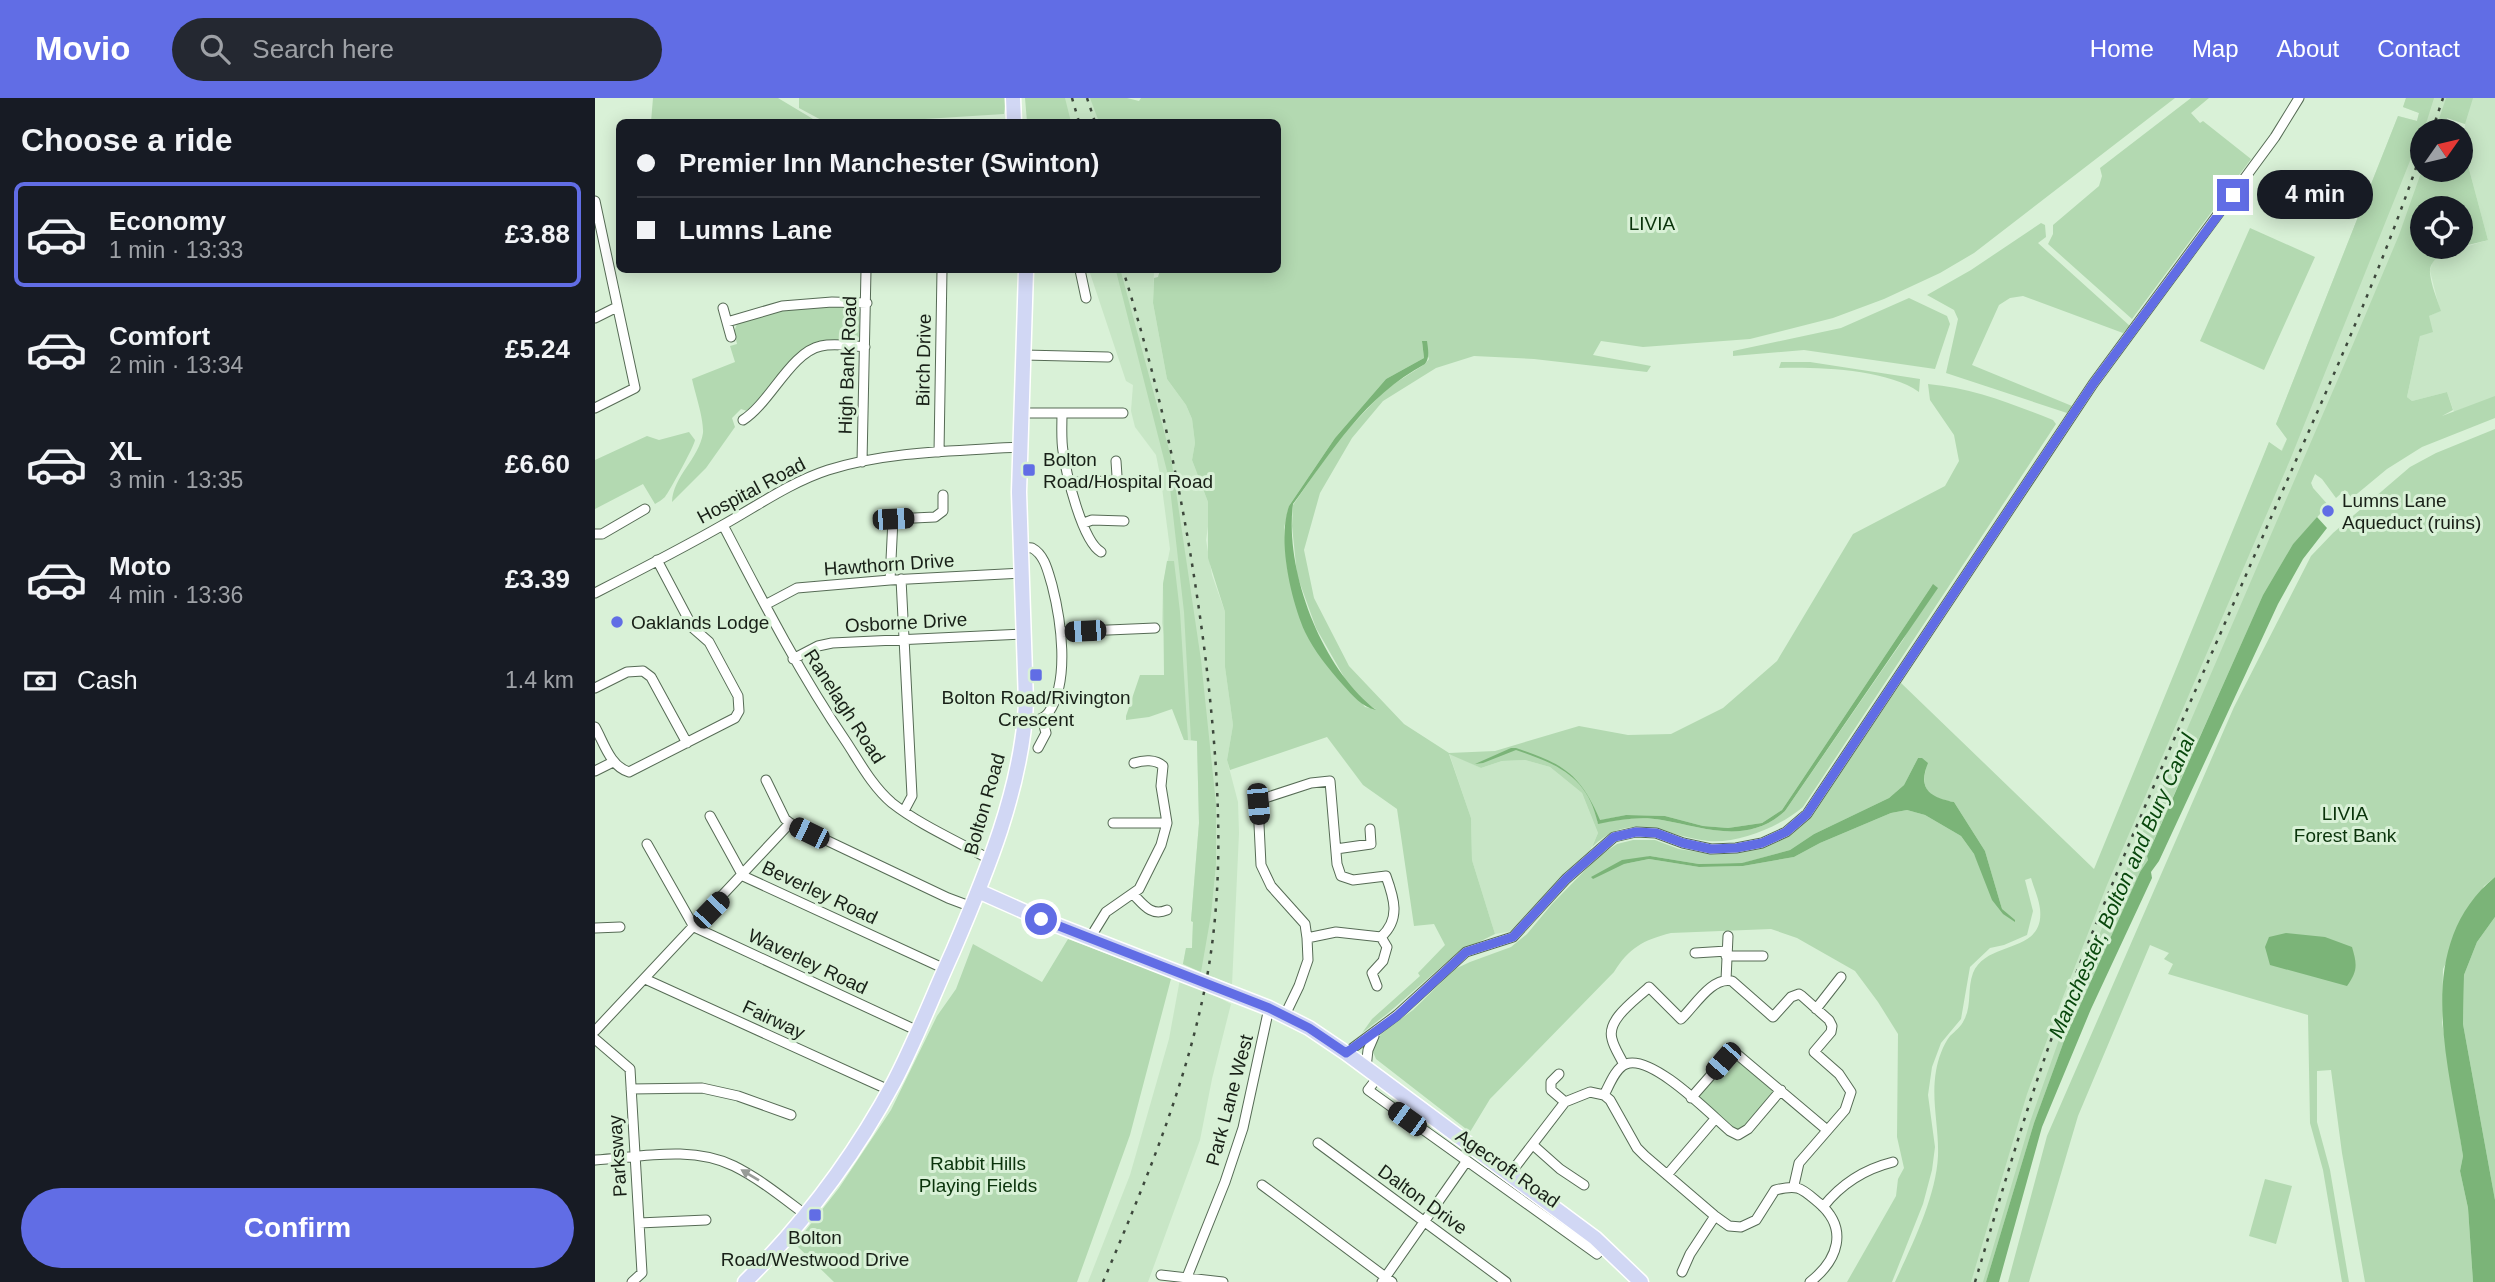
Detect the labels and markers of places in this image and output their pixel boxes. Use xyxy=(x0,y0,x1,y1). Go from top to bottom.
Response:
place label: Bolton Road/Hospital Road xyxy=(1043,449,1213,492)
marker: Bolton Road/Hospital Road xyxy=(1021,462,1037,478)
place label: Lumns Lane Aqueduct (ruins) xyxy=(2342,490,2481,533)
marker: Lumns Lane Aqueduct (ruins) xyxy=(2320,503,2336,519)
place label: Oaklands Lodge xyxy=(631,612,769,633)
marker: Oaklands Lodge xyxy=(609,614,625,630)
marker: Bolton Road/Rivington Crescent xyxy=(1028,667,1044,683)
place label: Bolton Road/Rivington Crescent xyxy=(941,687,1131,730)
marker: Bolton Road/Westwood Drive xyxy=(807,1207,823,1223)
place label: Bolton Road/Westwood Drive xyxy=(721,1227,909,1270)

